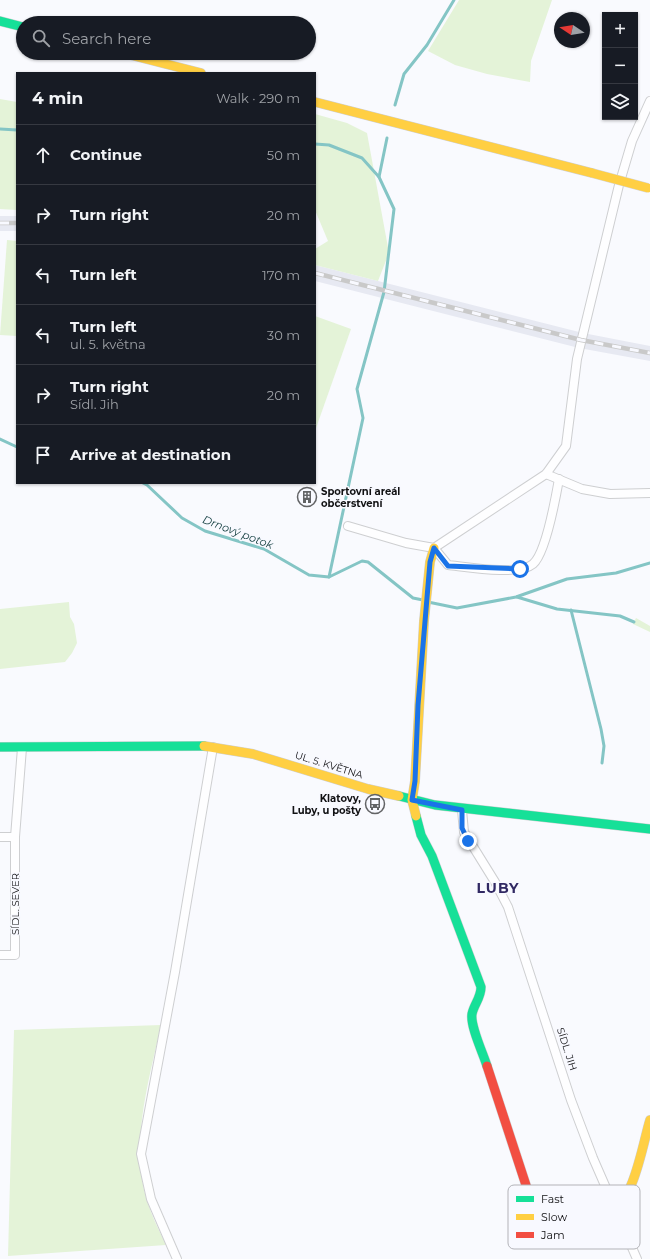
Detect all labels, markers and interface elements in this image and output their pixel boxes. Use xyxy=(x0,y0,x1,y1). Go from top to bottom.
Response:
north arrow xyxy=(554,12,590,48)
map controls xyxy=(602,12,638,120)
button: + xyxy=(602,12,638,48)
search box xyxy=(16,16,316,60)
icon: search xyxy=(30,27,52,49)
text: Search here xyxy=(62,29,151,48)
button: − xyxy=(602,48,638,84)
button: layers xyxy=(602,84,638,120)
text: 4 min xyxy=(32,88,83,108)
text: Walk · 290 m xyxy=(216,90,300,106)
icon: ahead xyxy=(32,144,54,166)
text: Continue xyxy=(70,145,142,164)
text: 50 m xyxy=(267,147,300,163)
icon: right xyxy=(32,204,54,226)
text: Turn right xyxy=(70,205,149,224)
text: 20 m xyxy=(267,207,300,223)
icon: left xyxy=(32,264,54,286)
text: Turn left xyxy=(70,265,137,284)
text: 170 m xyxy=(262,267,300,283)
text: Turn left xyxy=(70,317,137,336)
icon: left xyxy=(32,324,54,346)
text: 30 m xyxy=(267,327,300,343)
text: ul. 5. května xyxy=(70,336,146,352)
text: Turn right xyxy=(70,377,149,396)
icon: right xyxy=(32,384,54,406)
text: 20 m xyxy=(267,387,300,403)
text: Sídl. Jih xyxy=(70,396,119,412)
icon: arrive xyxy=(32,444,54,466)
text: Arrive at destination xyxy=(70,445,231,464)
place label: Sportovní areál občerstvení xyxy=(321,485,400,510)
building icon: Sportovní areál občerstvení xyxy=(296,486,318,508)
water label: Drnový potok xyxy=(201,512,276,552)
route start xyxy=(511,560,529,578)
street label: UL. 5. KVĚTNA xyxy=(293,748,365,782)
place label: Klatovy, Luby, u pošty xyxy=(292,792,362,817)
bus stop icon: Klatovy, Luby, u pošty xyxy=(364,793,386,815)
route end xyxy=(459,832,477,850)
street label: SÍDL. SEVER xyxy=(9,873,22,935)
district label: LUBY xyxy=(477,879,519,897)
street label: SÍDL. JIH xyxy=(554,1026,580,1072)
legend xyxy=(508,1185,640,1249)
text: Fast xyxy=(541,1192,565,1206)
text: Slow xyxy=(541,1210,567,1224)
text: Jam xyxy=(540,1228,565,1242)

